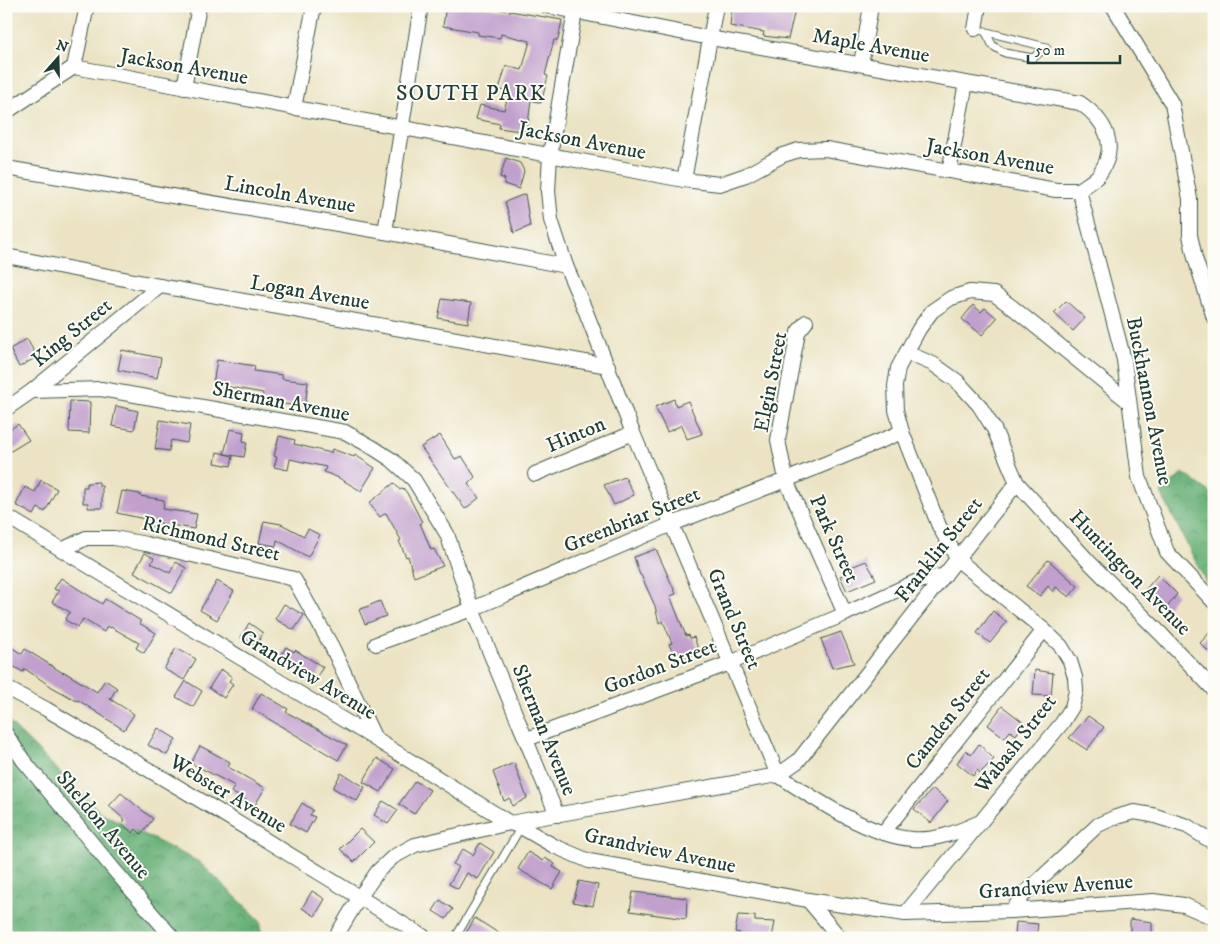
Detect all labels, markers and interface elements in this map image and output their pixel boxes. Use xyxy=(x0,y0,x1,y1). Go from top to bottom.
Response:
street label: Maple Avenue xyxy=(810,23,932,69)
north arrow xyxy=(32,32,82,82)
scale bar xyxy=(1028,32,1120,64)
text: N xyxy=(54,36,71,57)
text: 50 m xyxy=(1035,41,1065,60)
street label: Jackson Avenue xyxy=(116,43,250,91)
district label: SOUTH PARK xyxy=(396,80,546,107)
street label: Jackson Avenue xyxy=(514,115,648,166)
street label: Jackson Avenue xyxy=(922,133,1056,181)
street label: Lincoln Avenue xyxy=(222,171,358,219)
street label: Logan Avenue xyxy=(248,270,372,316)
street label: King Street xyxy=(27,293,118,373)
street label: Buckhannon Avenue xyxy=(1120,315,1178,488)
street label: Elgin Street xyxy=(749,329,794,435)
street label: Sherman Avenue xyxy=(210,376,352,428)
street label: Hinton xyxy=(542,411,610,459)
street label: Greenbriar Street xyxy=(560,481,704,559)
street label: Park Street xyxy=(803,491,865,587)
street label: Franklin Street xyxy=(890,492,988,608)
street label: Huntington Avenue xyxy=(1063,505,1197,641)
street label: Richmond Street xyxy=(139,510,283,568)
street label: Grand Street xyxy=(701,565,767,674)
street label: Grandview Avenue xyxy=(235,624,381,726)
street label: Gordon Street xyxy=(600,634,720,700)
street label: Sherman Avenue xyxy=(506,661,582,800)
street label: Camden Street xyxy=(900,662,996,775)
street label: Wabash Street xyxy=(969,689,1063,799)
street label: Webster Avenue xyxy=(164,748,292,839)
street label: Sheldon Avenue xyxy=(50,765,156,885)
street label: Grandview Avenue xyxy=(582,822,739,880)
street label: Grandview Avenue xyxy=(978,869,1134,905)

